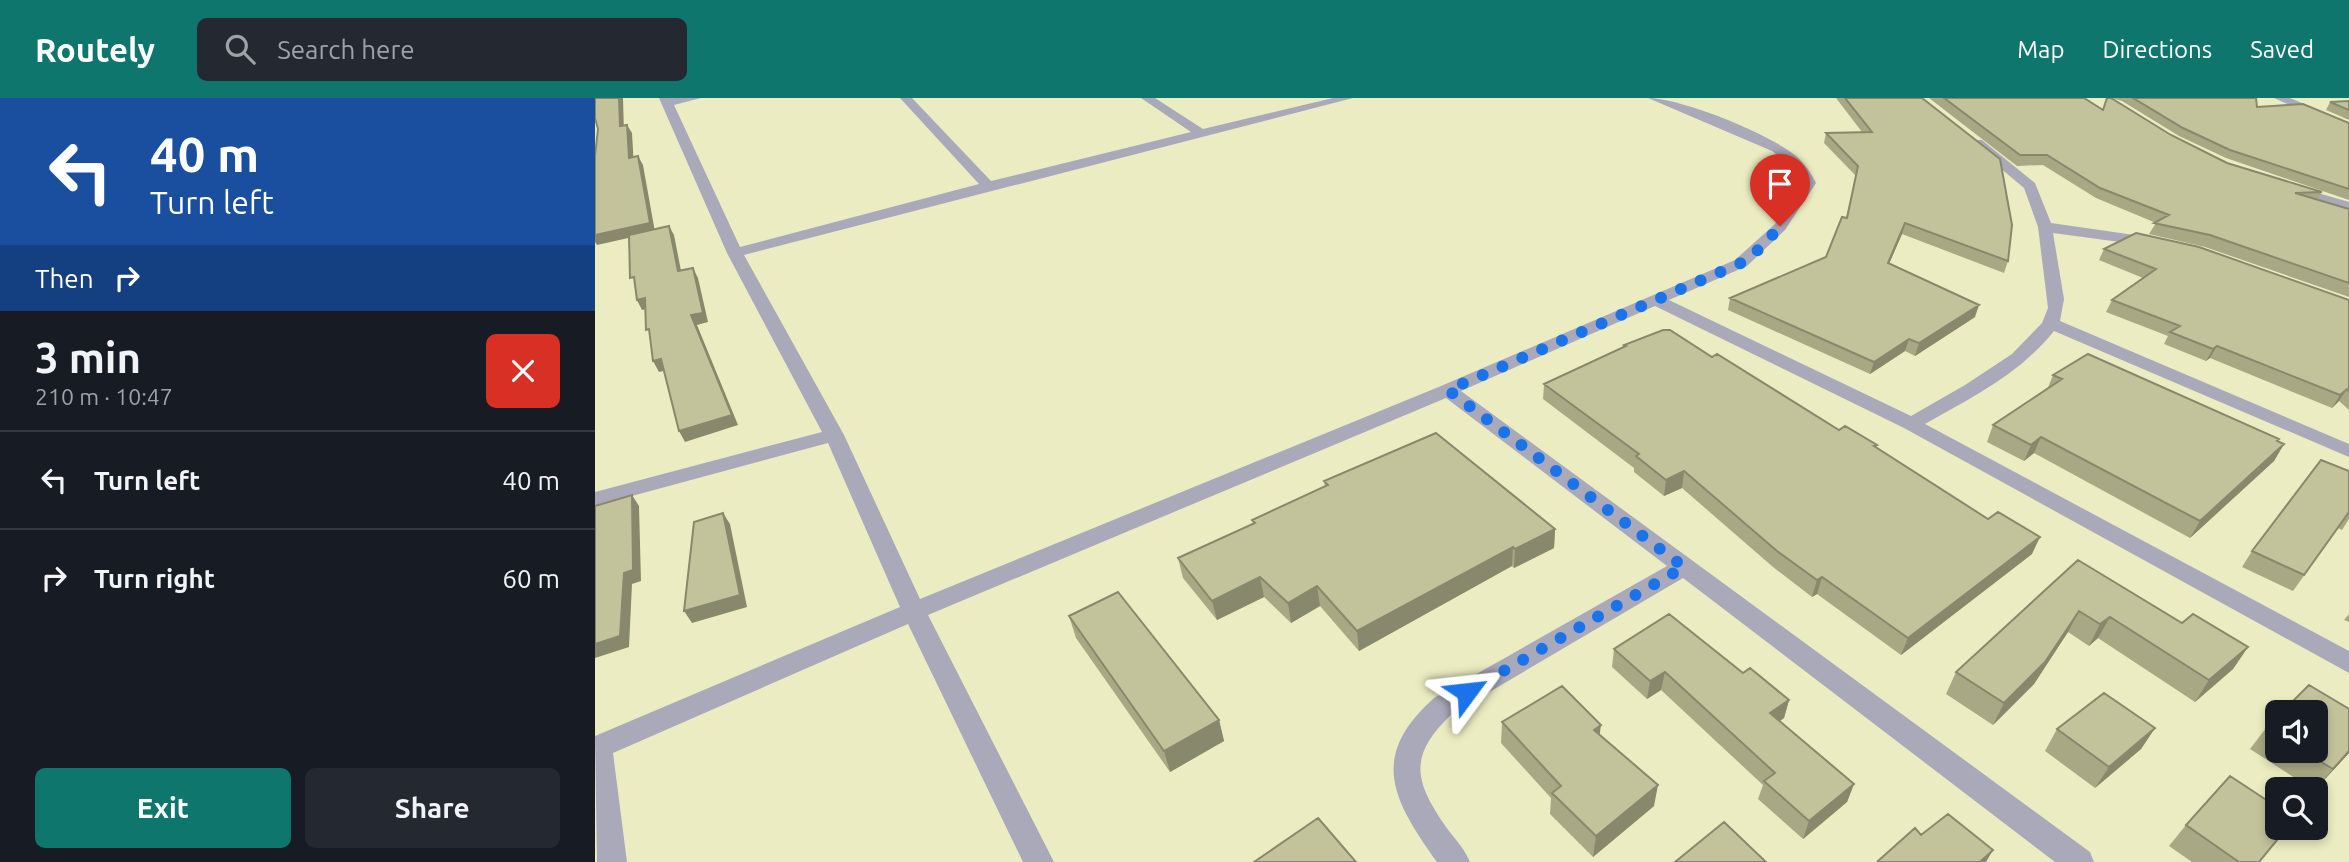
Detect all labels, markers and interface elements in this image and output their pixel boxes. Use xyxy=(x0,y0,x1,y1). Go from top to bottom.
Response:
search box xyxy=(197,18,687,81)
icon: search xyxy=(221,30,259,68)
text: Routely xyxy=(35,31,155,68)
text: Search here xyxy=(277,35,415,64)
text: Map xyxy=(2017,36,2064,63)
text: Directions xyxy=(2102,36,2212,63)
text: Saved xyxy=(2250,36,2314,63)
icon: left xyxy=(35,126,126,217)
text: 40 m xyxy=(150,126,259,181)
pin xyxy=(1750,154,1810,226)
icon: arrive xyxy=(1761,165,1799,203)
text: Turn left xyxy=(150,184,274,220)
icon: right xyxy=(108,259,146,297)
text: Then xyxy=(35,264,94,293)
text: 3 min xyxy=(35,334,141,381)
button: close xyxy=(486,334,560,408)
text: 210 m · 10:47 xyxy=(35,384,173,409)
icon: left xyxy=(35,461,73,499)
text: Turn left xyxy=(94,466,200,495)
text: 40 m xyxy=(502,466,560,495)
icon: right xyxy=(35,559,73,597)
text: Turn right xyxy=(94,564,215,593)
text: 60 m xyxy=(502,564,560,593)
position arrow xyxy=(1430,655,1504,729)
map controls xyxy=(2265,700,2328,840)
button: sound xyxy=(2265,700,2328,763)
button: Exit xyxy=(35,768,291,848)
button: Share xyxy=(305,768,560,848)
button: search xyxy=(2265,777,2328,840)

